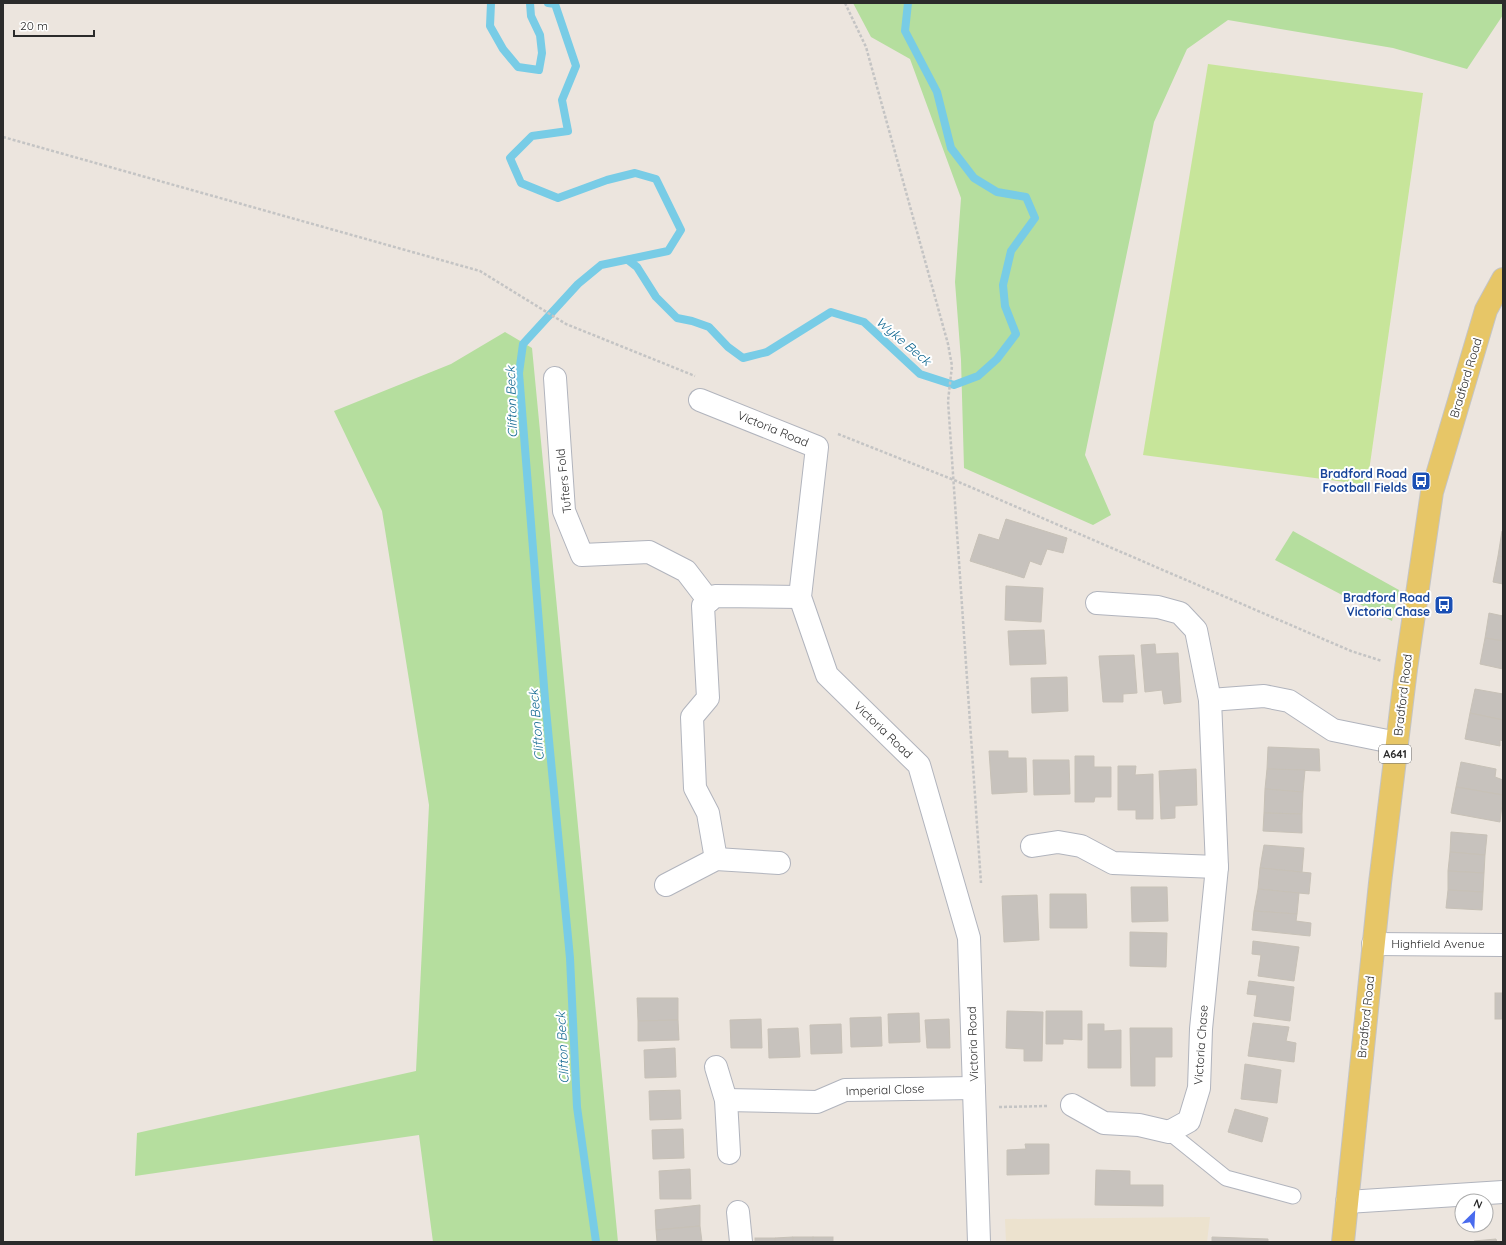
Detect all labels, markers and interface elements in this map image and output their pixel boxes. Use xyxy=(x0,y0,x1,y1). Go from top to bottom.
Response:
scale bar xyxy=(14,12,94,38)
text: 20 m xyxy=(20,18,48,33)
water label: Wyke Beck xyxy=(873,313,936,369)
street label: Bradford Road xyxy=(1446,336,1485,420)
water label: Clifton Beck xyxy=(502,365,520,438)
street label: Victoria Road xyxy=(735,407,811,450)
street label: Tufters Fold xyxy=(553,448,574,514)
place label: Bradford Road Football Fields xyxy=(1320,466,1407,495)
bus stop icon: Bradford Road Football Fields xyxy=(1410,470,1432,492)
place label: Bradford Road Victoria Chase xyxy=(1343,590,1430,619)
bus stop icon: Bradford Road Victoria Chase xyxy=(1433,594,1455,616)
street label: Bradford Road xyxy=(1390,653,1415,737)
water label: Clifton Beck xyxy=(525,688,547,761)
street label: Victoria Road xyxy=(851,698,916,761)
road number: A641 xyxy=(1379,745,1411,763)
street label: Highfield Avenue xyxy=(1391,936,1485,951)
street label: Bradford Road xyxy=(1354,975,1377,1059)
street label: Victoria Chase xyxy=(1190,1004,1211,1085)
street label: Victoria Road xyxy=(964,1006,981,1082)
water label: Clifton Beck xyxy=(552,1011,572,1084)
street label: Imperial Close xyxy=(845,1081,925,1098)
north arrow xyxy=(1454,1193,1494,1233)
text: N xyxy=(1472,1196,1485,1212)

